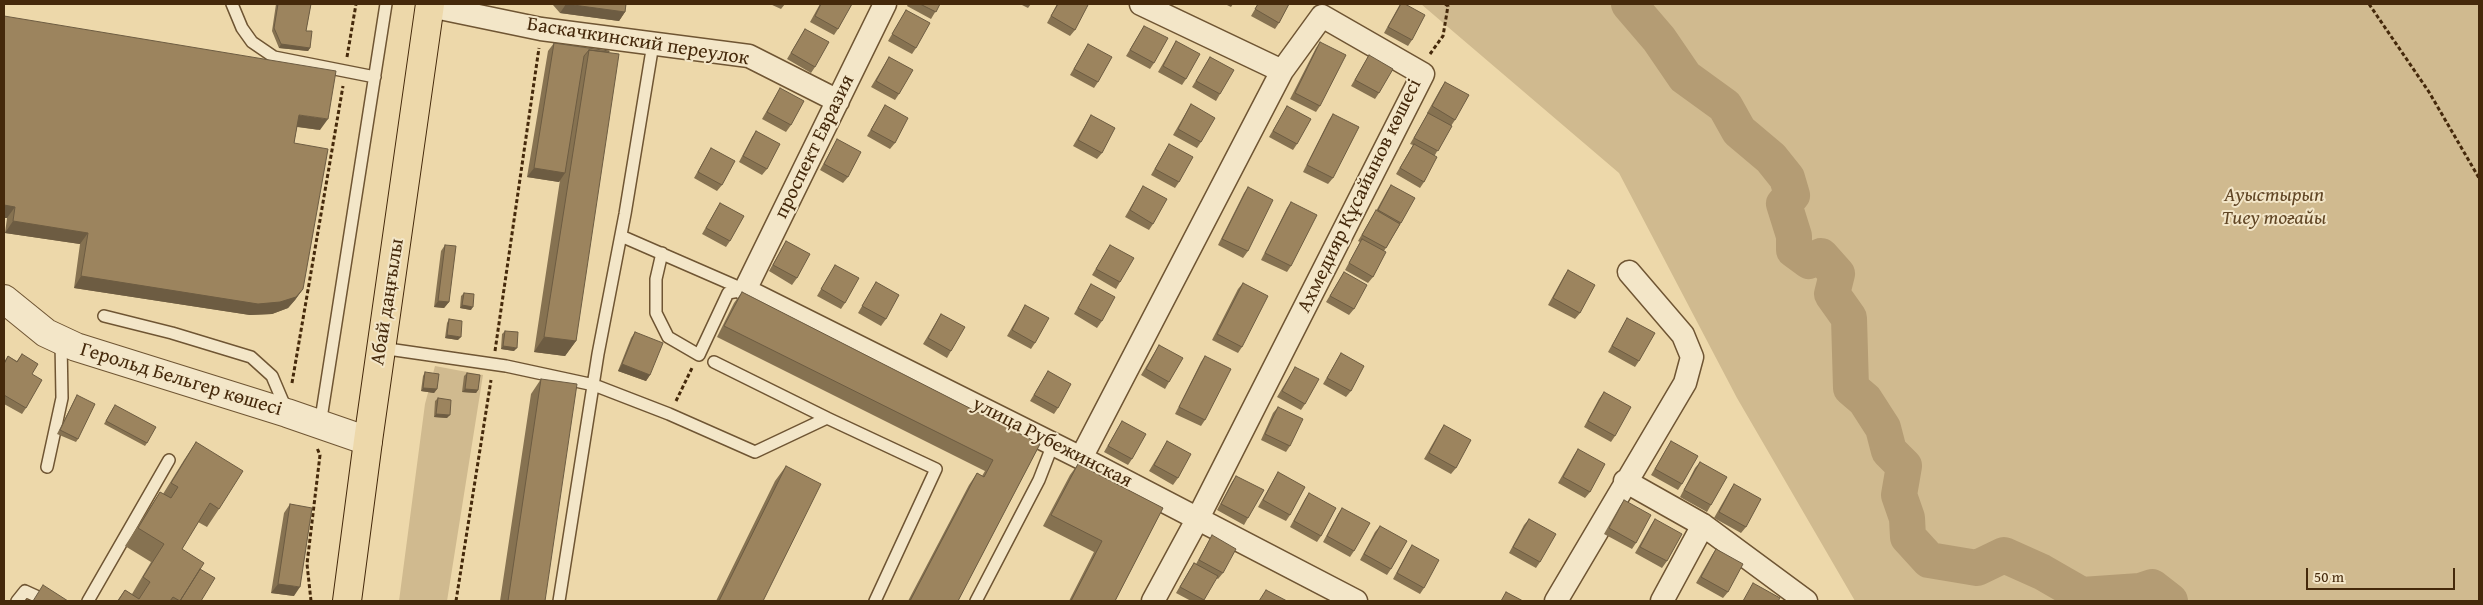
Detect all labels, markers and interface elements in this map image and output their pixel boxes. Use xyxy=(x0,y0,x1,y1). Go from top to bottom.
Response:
street label: Баскачкинский переулок xyxy=(525,13,751,71)
street label: проспект Евразия xyxy=(770,71,860,223)
street label: Ахмедияр Құсайынов көшесі xyxy=(1293,75,1427,317)
park label: Ауыстырып Тиеу тоғайы xyxy=(2222,184,2326,231)
street label: Абай даңғылы xyxy=(366,237,410,367)
street label: Герольд Бельгер көшесі xyxy=(77,338,285,422)
street label: улица Рубежинская xyxy=(968,392,1136,494)
scale bar xyxy=(2308,558,2457,590)
text: 50 m xyxy=(2314,566,2344,587)

